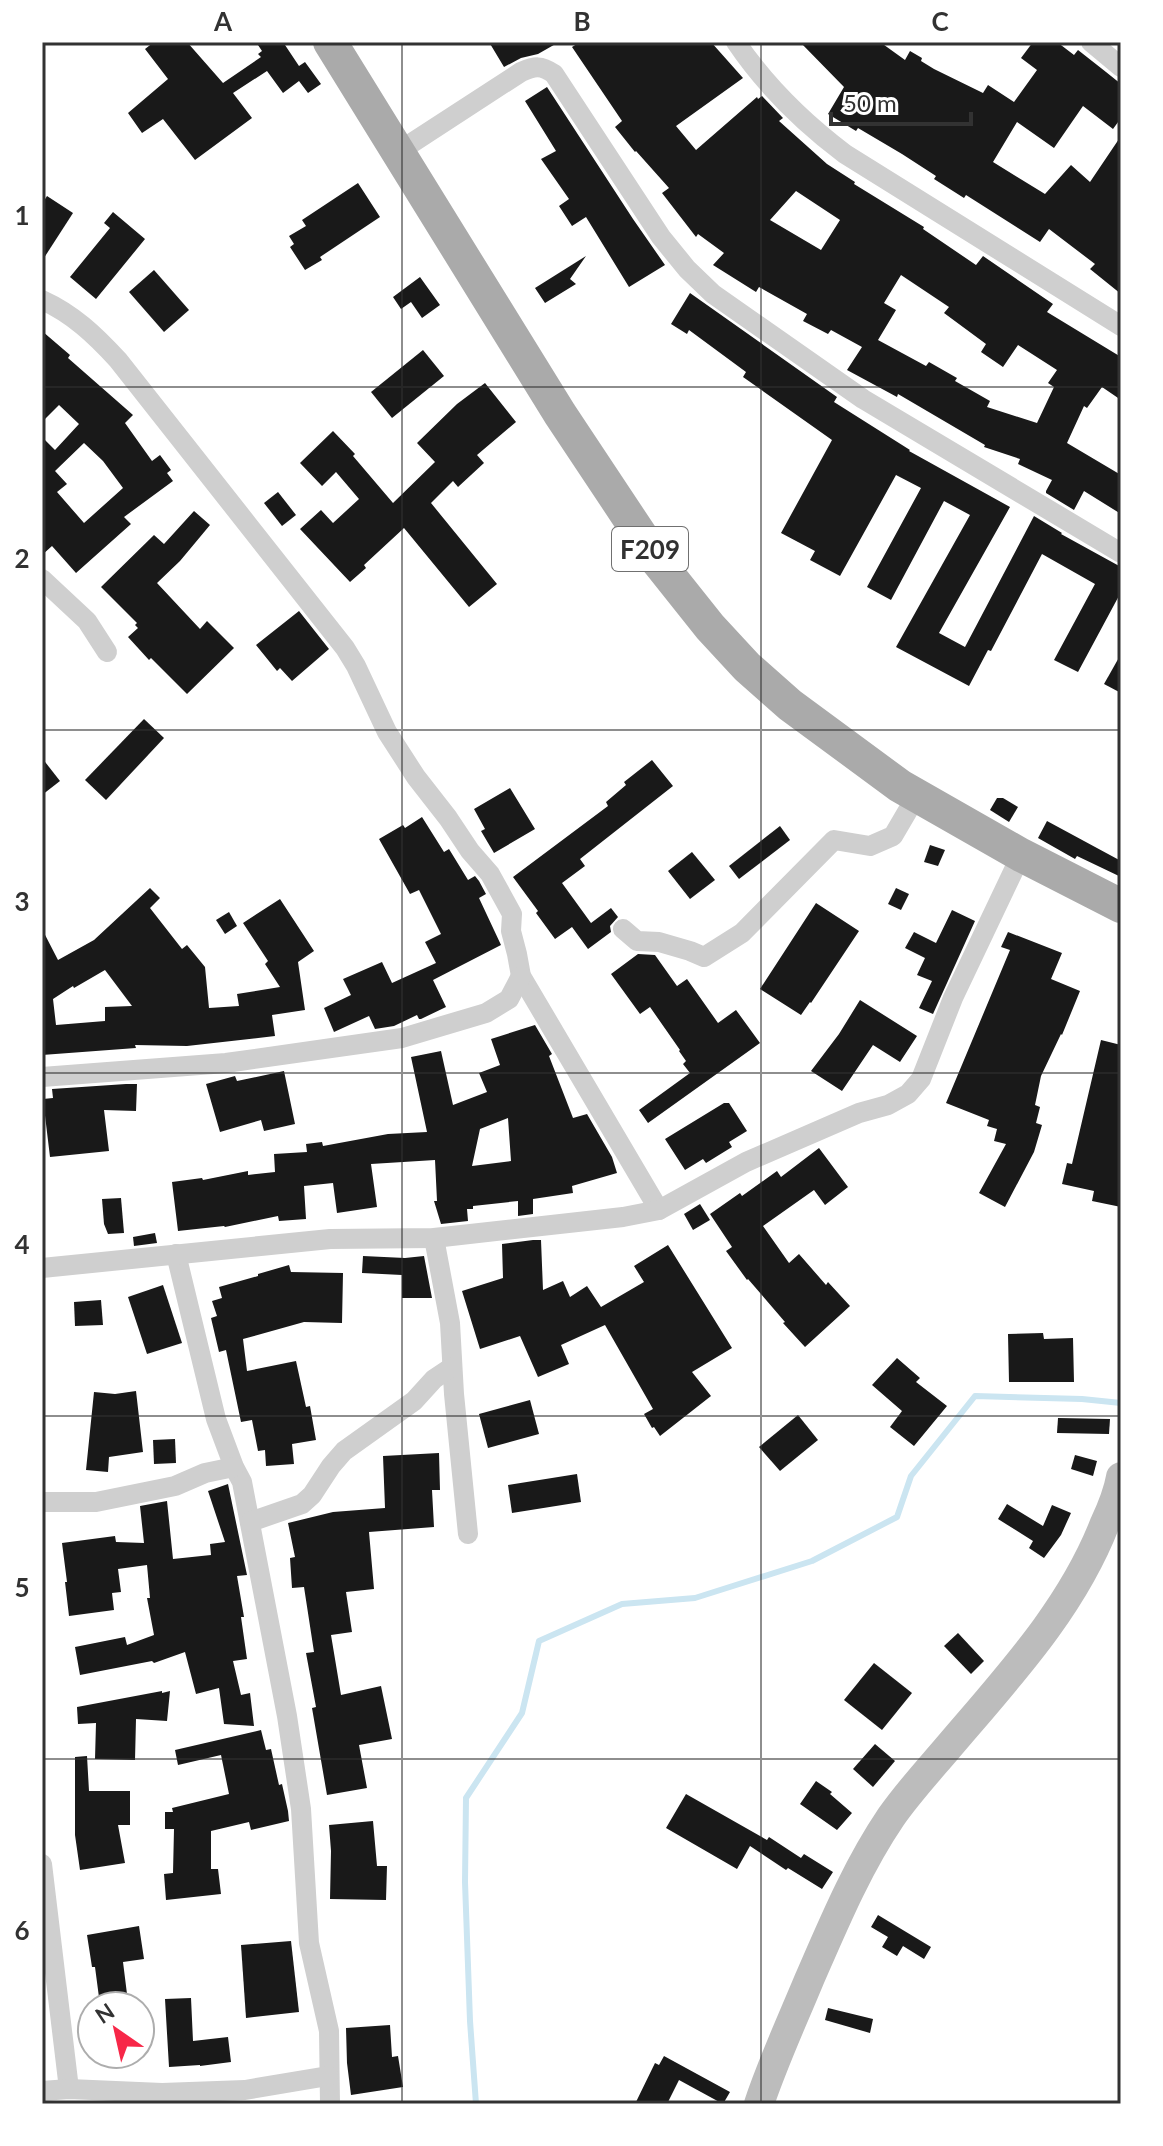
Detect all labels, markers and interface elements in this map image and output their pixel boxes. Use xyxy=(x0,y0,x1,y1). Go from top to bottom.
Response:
text: A xyxy=(213,5,233,37)
text: B xyxy=(573,5,591,37)
text: C xyxy=(931,5,949,37)
scale bar xyxy=(831,76,971,126)
text: 50 m xyxy=(843,88,897,117)
text: 1 xyxy=(14,199,30,231)
road number: F209 xyxy=(612,527,688,571)
text: 2 xyxy=(14,542,30,574)
text: 3 xyxy=(14,885,30,917)
text: 4 xyxy=(14,1228,30,1260)
text: 5 xyxy=(14,1571,30,1603)
text: 6 xyxy=(14,1914,30,1946)
north arrow xyxy=(76,1990,156,2070)
text: N xyxy=(90,1997,119,2029)

